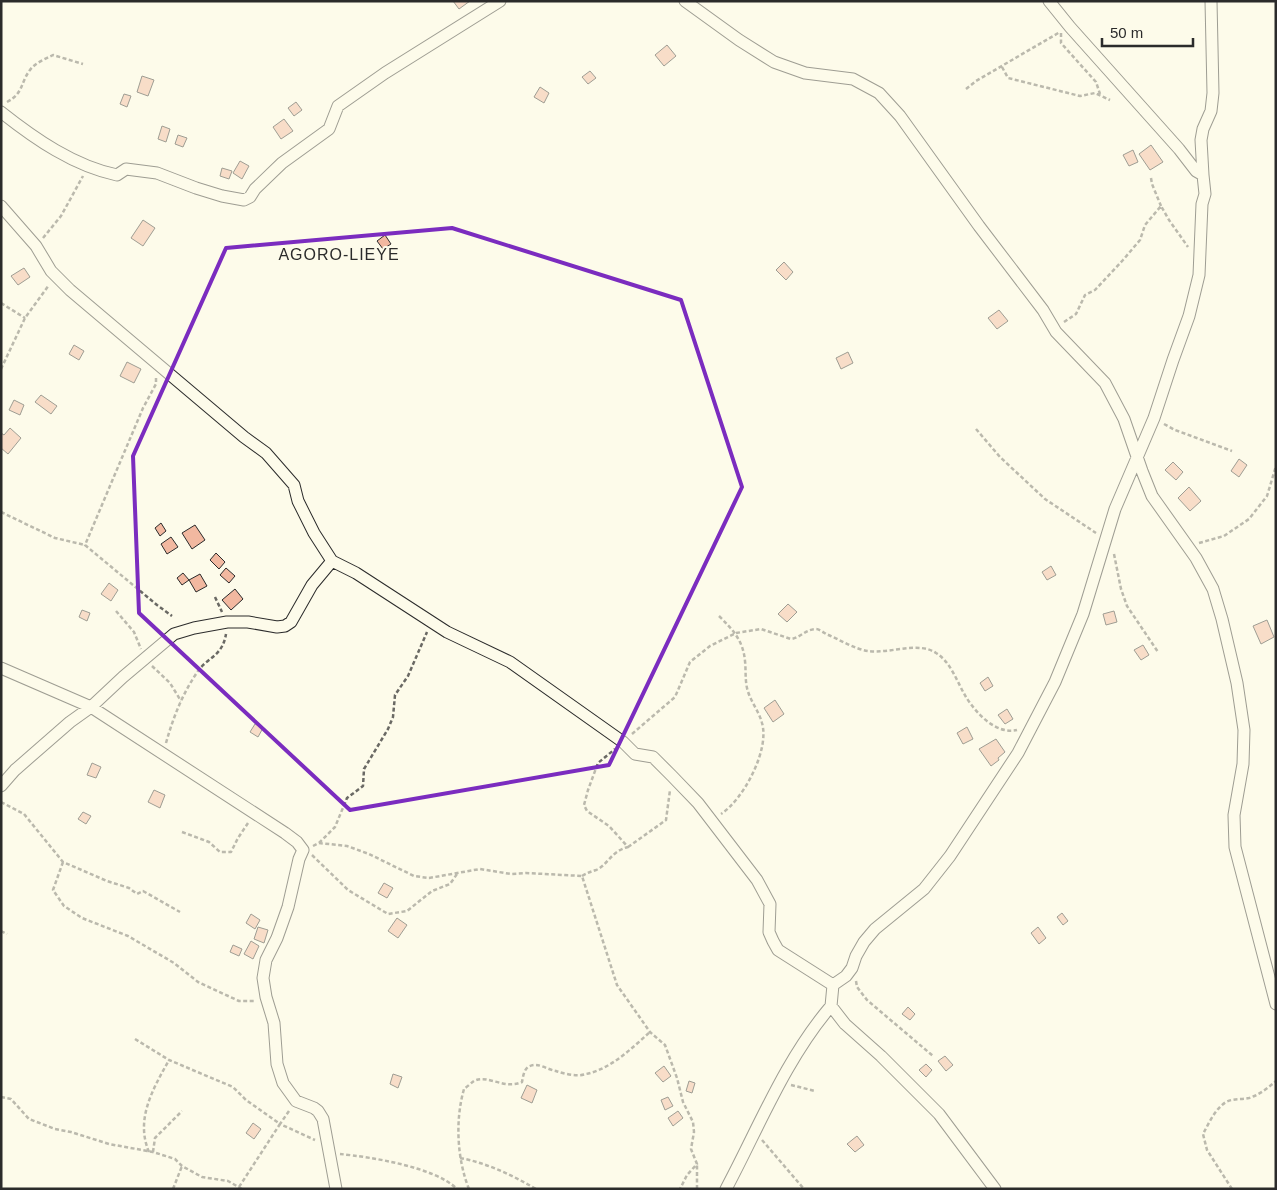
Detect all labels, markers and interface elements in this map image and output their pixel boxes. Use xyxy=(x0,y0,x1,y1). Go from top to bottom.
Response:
scale bar xyxy=(1102,15,1193,47)
text: 50 m xyxy=(1110,24,1143,41)
district label: AGORO-LIEYE xyxy=(278,246,400,263)

